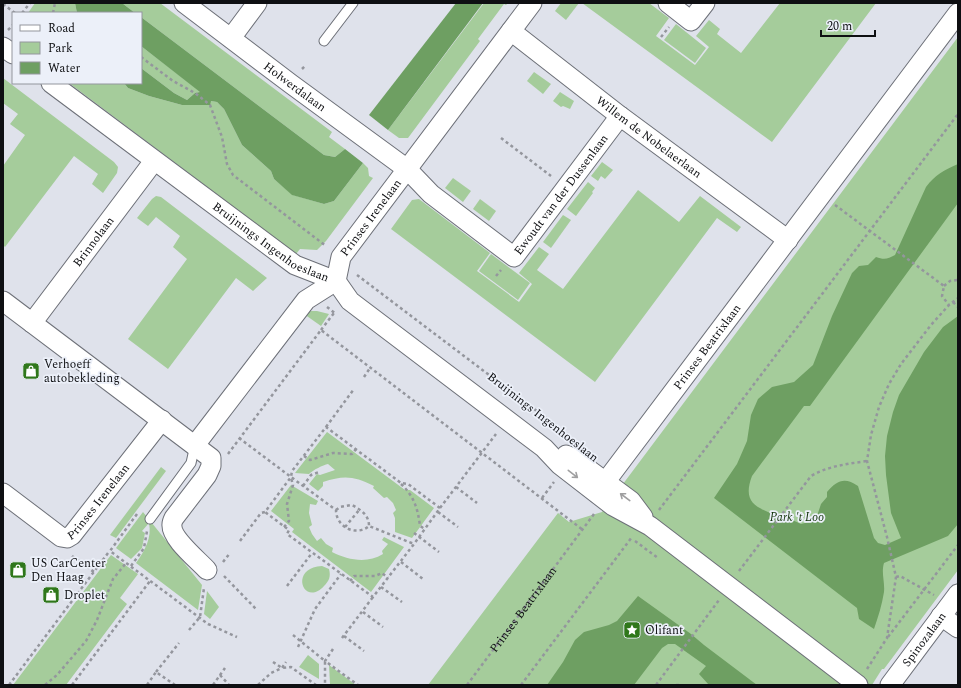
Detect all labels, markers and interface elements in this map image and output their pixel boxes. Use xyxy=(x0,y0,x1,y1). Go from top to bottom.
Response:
legend xyxy=(12,12,142,84)
scale bar xyxy=(821,12,875,38)
text: 20 m xyxy=(827,17,852,36)
text: Road xyxy=(48,19,75,38)
text: Park xyxy=(48,39,73,58)
street label: Holwerdalaan xyxy=(259,57,330,117)
text: Water xyxy=(48,59,80,78)
street label: Willem de Nobelaerlaan xyxy=(592,92,706,183)
street label: Ewoudt van der Dussenlaan xyxy=(509,130,613,259)
street label: Prinses Irenelaan xyxy=(336,175,406,261)
street label: Bruijnings Ingenhoeslaan xyxy=(208,197,332,287)
street label: Brinnolaan xyxy=(68,212,119,271)
street label: Prinses Beatrixlaan xyxy=(669,300,746,394)
place label: Verhoeff autobekleding xyxy=(44,355,120,388)
shop icon: Verhoeff autobekleding xyxy=(21,361,41,381)
street label: Bruijnings Ingenhoeslaan xyxy=(483,368,602,467)
street label: Prinses Irenelaan xyxy=(64,460,134,546)
one-way arrow xyxy=(567,470,578,479)
one-way arrow xyxy=(619,492,630,501)
park label: Park 't Loo xyxy=(770,508,824,527)
place label: US CarCenter Den Haag xyxy=(31,554,106,587)
shop icon: US CarCenter Den Haag xyxy=(8,560,28,580)
street label: Prinses Beatrixlaan xyxy=(485,563,562,657)
shop icon: Droplet xyxy=(41,585,61,605)
place label: Droplet xyxy=(64,586,105,605)
street label: Spinozalaan xyxy=(898,608,951,671)
place icon: Olifant xyxy=(622,620,642,640)
place label: Olifant xyxy=(645,621,683,640)

